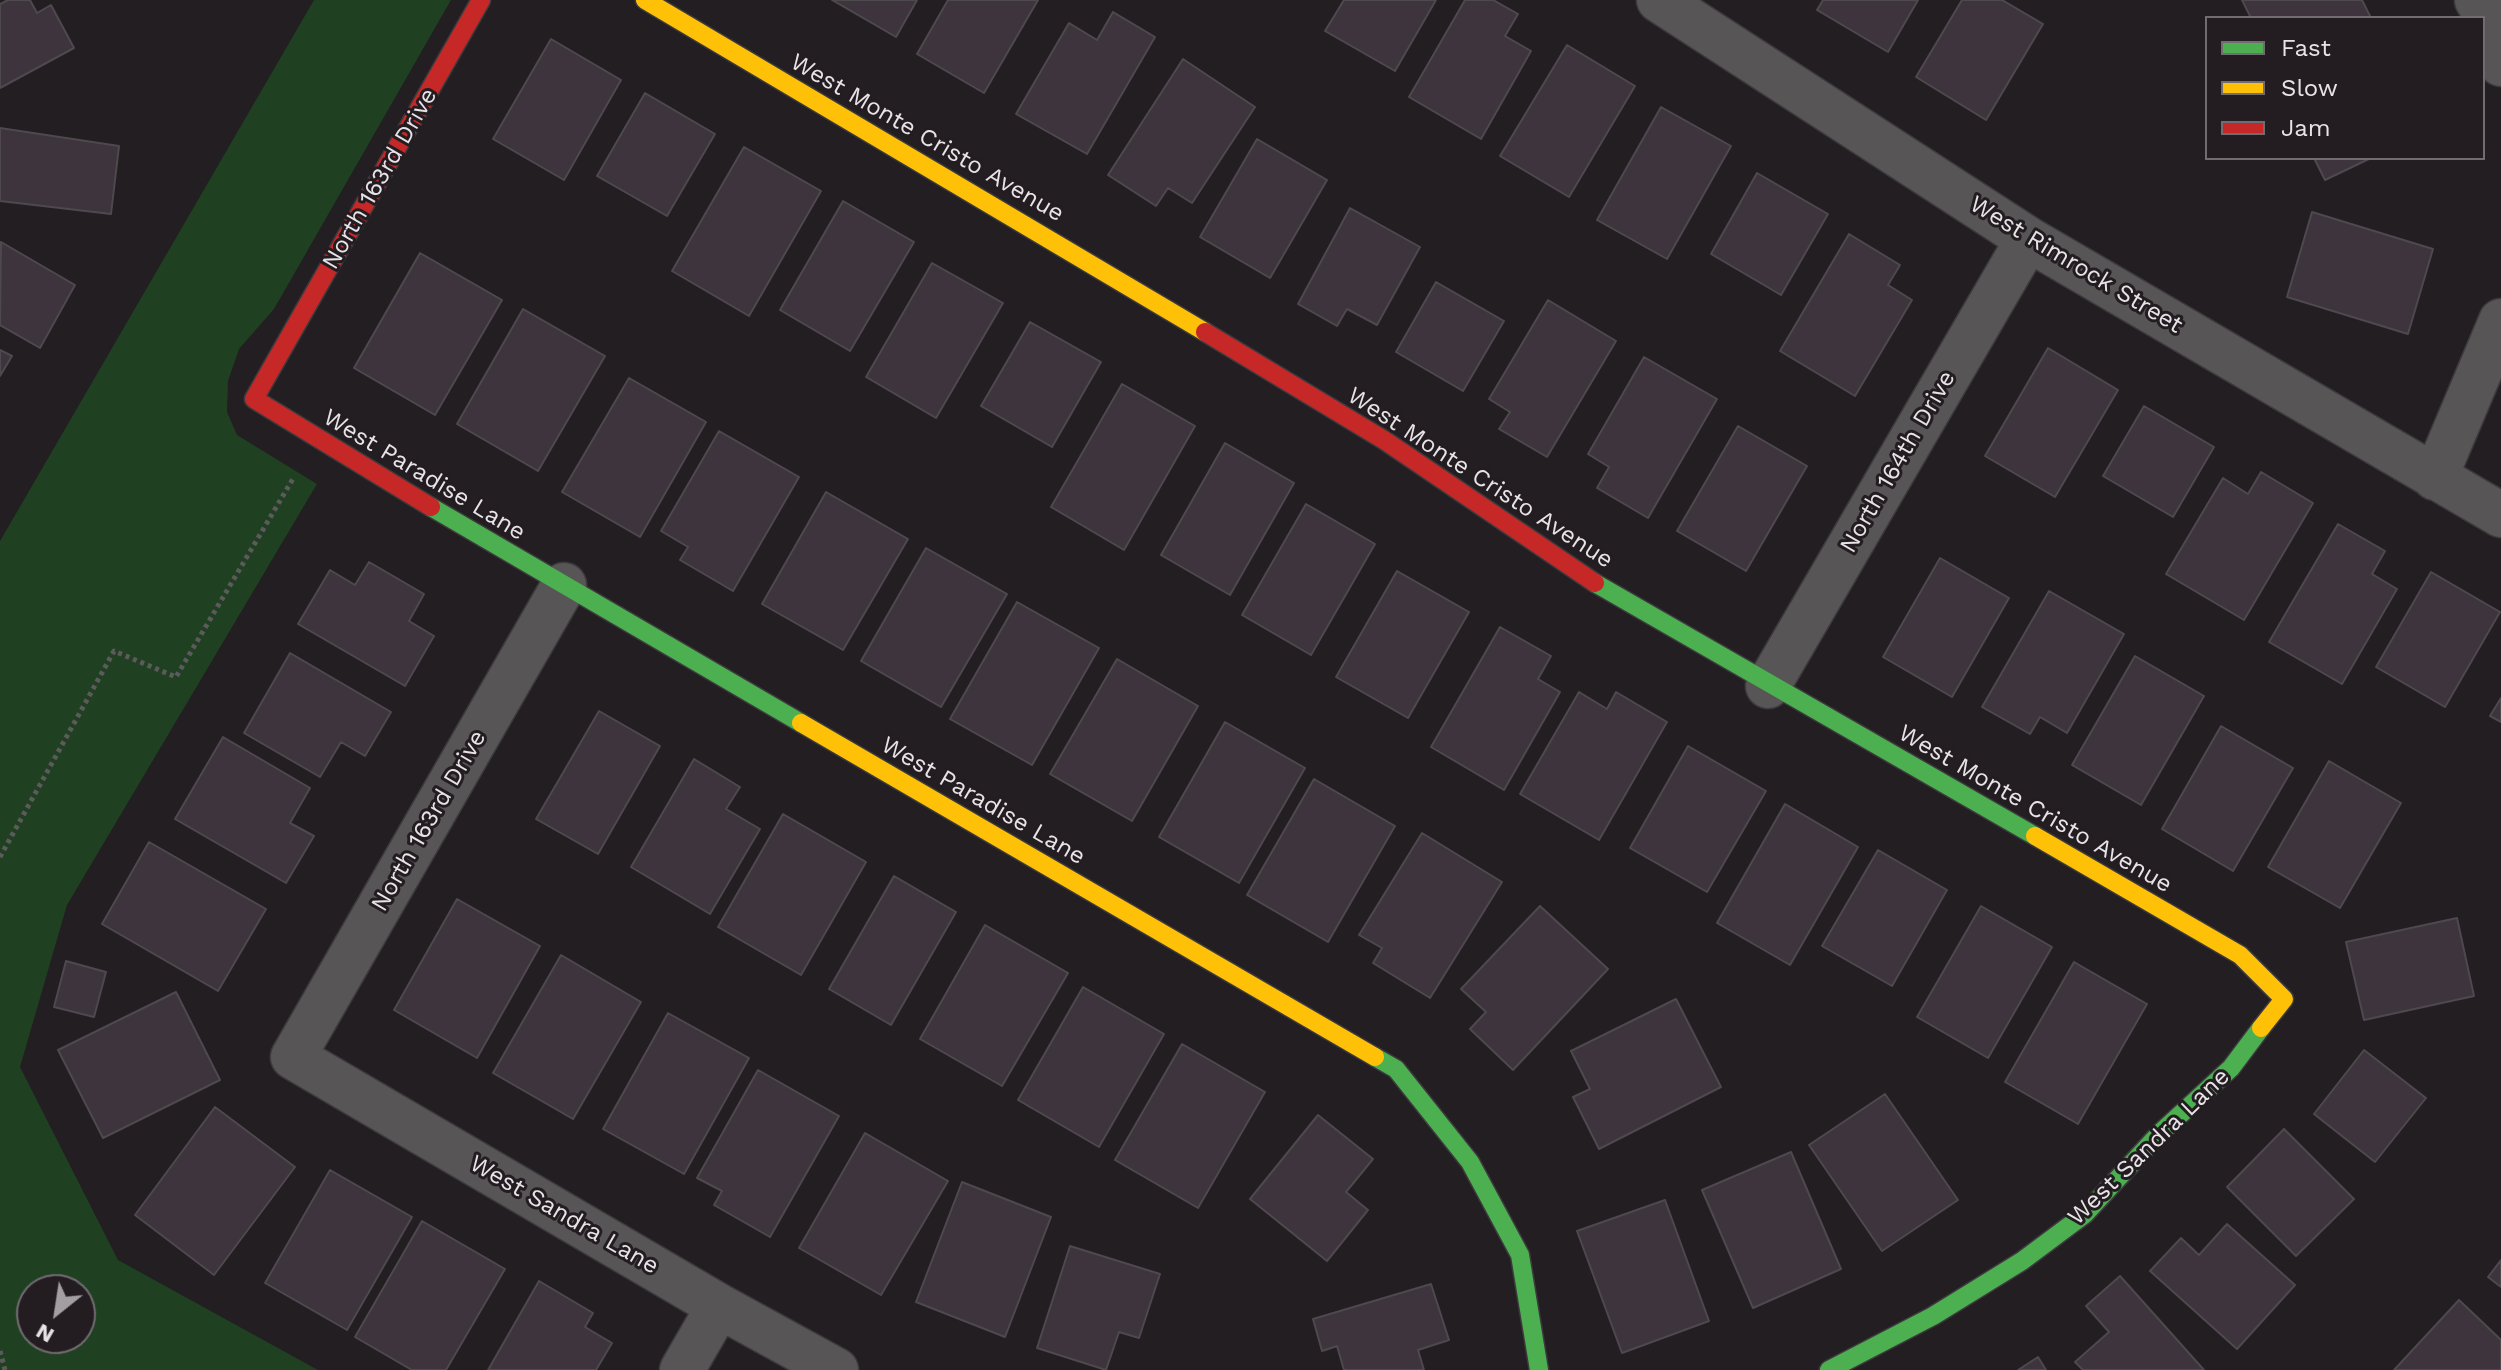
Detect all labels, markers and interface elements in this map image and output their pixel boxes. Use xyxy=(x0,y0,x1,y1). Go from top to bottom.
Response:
legend xyxy=(2205,16,2485,160)
text: Fast xyxy=(2281,34,2331,62)
street label: West Monte Cristo Avenue xyxy=(785,48,1069,228)
text: Slow xyxy=(2281,74,2338,102)
street label: North 163rd Drive xyxy=(316,83,444,275)
text: Jam xyxy=(2281,114,2331,142)
street label: West Rimrock Street xyxy=(1964,190,2188,340)
street label: North 164th Drive xyxy=(1834,366,1962,558)
street label: West Monte Cristo Avenue xyxy=(1342,381,1618,575)
street label: West Paradise Lane xyxy=(318,403,530,547)
street label: West Monte Cristo Avenue xyxy=(1893,719,2177,899)
street label: North 163rd Drive xyxy=(365,725,493,917)
street label: West Paradise Lane xyxy=(876,731,1090,871)
street label: West Sandra Lane xyxy=(2062,1062,2236,1232)
street label: West Sandra Lane xyxy=(464,1149,664,1281)
north arrow xyxy=(16,1274,96,1354)
text: N xyxy=(31,1319,58,1348)

